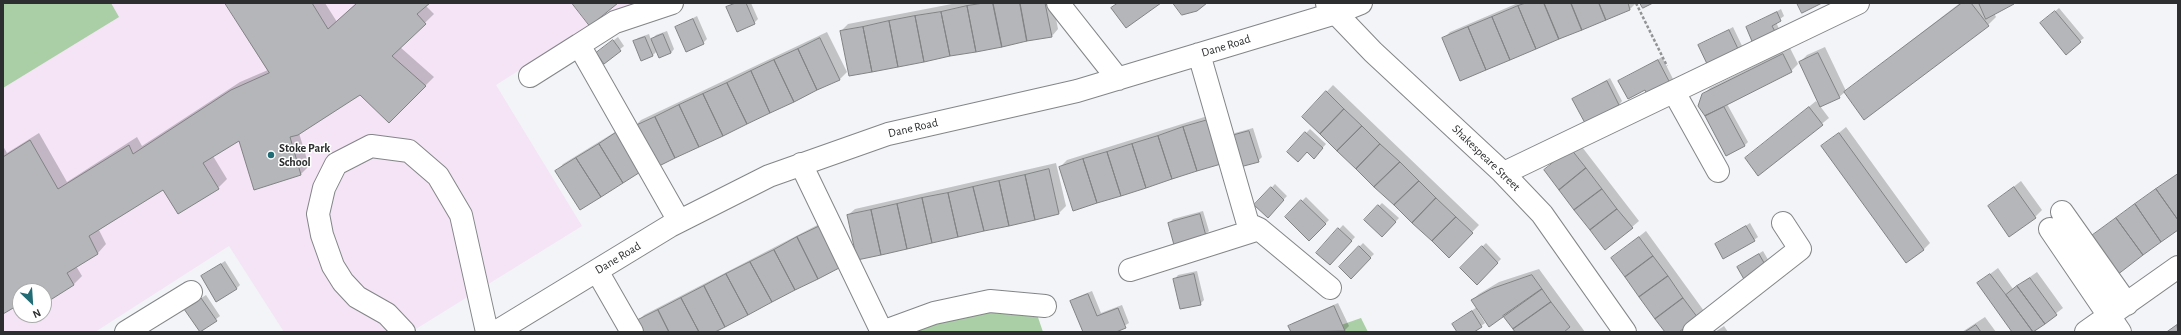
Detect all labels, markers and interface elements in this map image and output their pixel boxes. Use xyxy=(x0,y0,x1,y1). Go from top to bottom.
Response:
street label: Dane Road xyxy=(1200,32,1252,60)
street label: Dane Road xyxy=(887,115,939,141)
street label: Shakespeare Street xyxy=(1449,122,1523,194)
place label: Stoke Park School xyxy=(279,141,330,169)
marker: Stoke Park School xyxy=(266,150,276,160)
street label: Dane Road xyxy=(593,239,643,277)
north arrow xyxy=(12,283,52,323)
text: N xyxy=(31,307,43,320)

